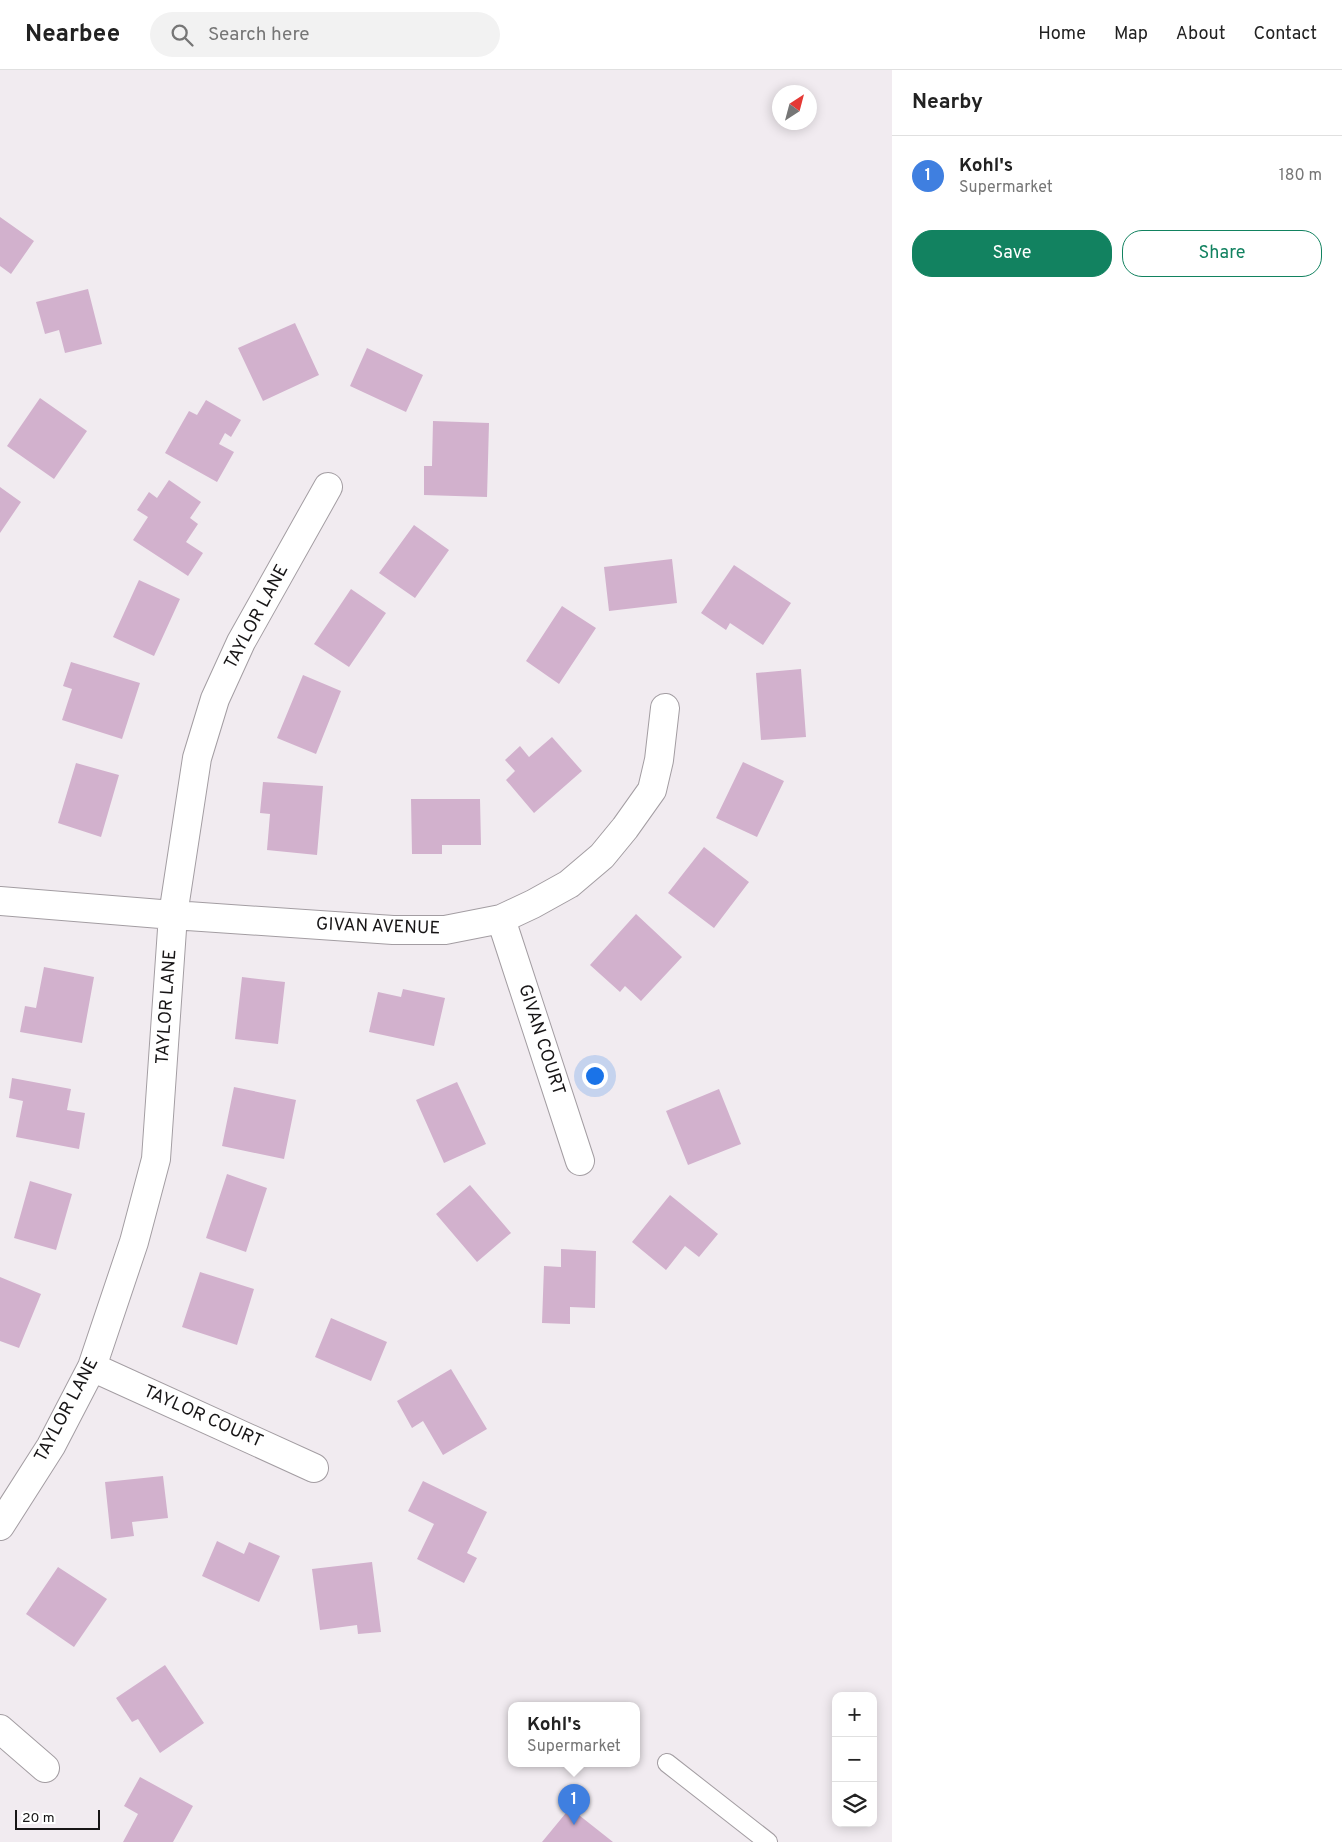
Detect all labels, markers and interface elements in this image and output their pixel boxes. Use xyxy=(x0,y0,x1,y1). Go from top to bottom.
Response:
search box xyxy=(150,12,500,57)
text: Nearbee xyxy=(25,20,120,50)
icon: search xyxy=(168,21,196,49)
text: Search here xyxy=(208,23,310,47)
text: Home xyxy=(1038,23,1086,46)
text: Map xyxy=(1114,23,1148,46)
text: About xyxy=(1176,23,1225,46)
text: Contact xyxy=(1253,23,1317,46)
north arrow xyxy=(772,85,817,130)
text: Nearby xyxy=(912,89,983,116)
text: Kohl's xyxy=(959,154,1013,178)
text: 1 xyxy=(925,166,931,186)
text: 180 m xyxy=(1279,166,1322,186)
text: Supermarket xyxy=(959,178,1053,198)
button: Save xyxy=(912,230,1112,277)
button: Share xyxy=(1122,230,1322,277)
street label: TAYLOR LANE xyxy=(220,561,294,673)
street label: GIVAN AVENUE xyxy=(316,913,440,941)
street label: TAYLOR LANE xyxy=(152,949,182,1065)
street label: GIVAN COURT xyxy=(512,982,570,1098)
your location xyxy=(582,1063,608,1089)
street label: TAYLOR LANE xyxy=(30,1354,104,1466)
street label: TAYLOR COURT xyxy=(140,1380,266,1454)
map controls xyxy=(832,1692,877,1827)
button: + xyxy=(832,1692,877,1737)
popup xyxy=(508,1702,640,1767)
text: Kohl's xyxy=(527,1713,581,1737)
text: Supermarket xyxy=(527,1737,621,1757)
button: − xyxy=(832,1737,877,1782)
button: layers xyxy=(832,1782,877,1827)
pin: 1 xyxy=(558,1784,590,1825)
scale bar xyxy=(15,1807,100,1830)
text: 20 m xyxy=(22,1810,55,1827)

